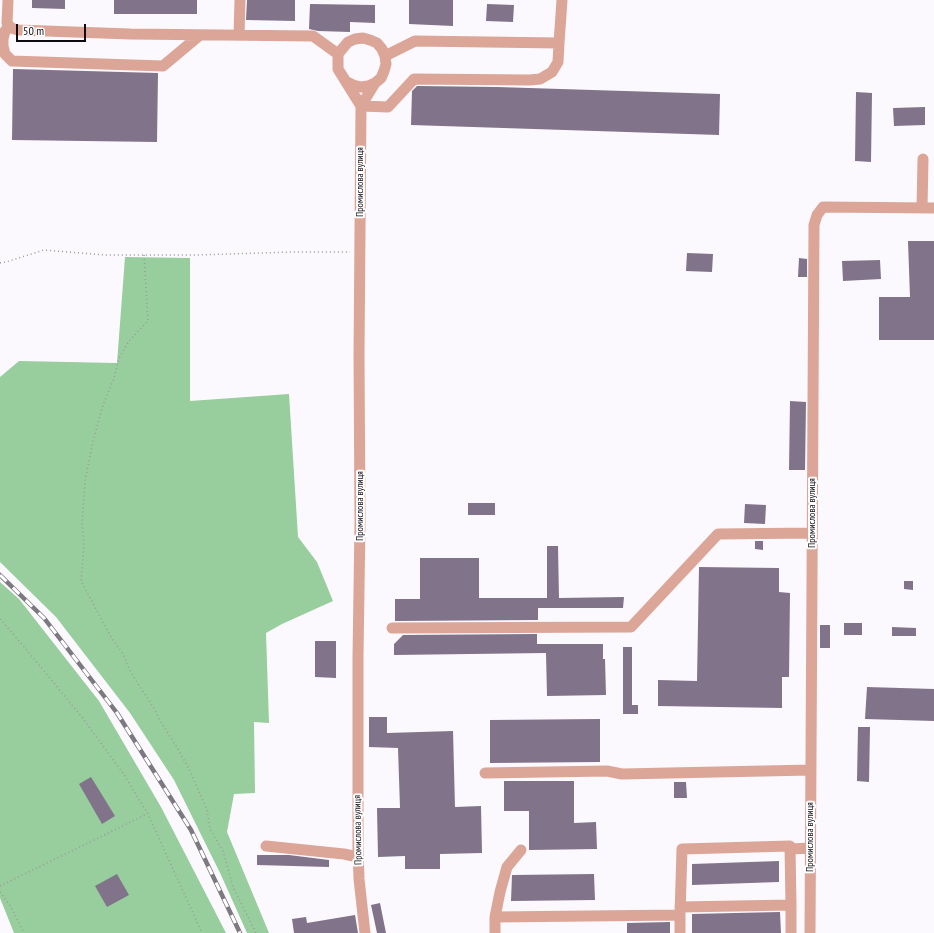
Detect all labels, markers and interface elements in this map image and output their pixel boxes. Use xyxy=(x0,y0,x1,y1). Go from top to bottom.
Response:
scale bar xyxy=(18,16,88,42)
text: 50 m xyxy=(23,23,44,38)
street label: Промислова вулиця xyxy=(354,147,366,217)
street label: Промислова вулиця xyxy=(354,471,366,541)
street label: Промислова вулиця xyxy=(806,478,818,548)
street label: Промислова вулиця xyxy=(351,795,365,865)
street label: Промислова вулиця xyxy=(804,802,816,872)

